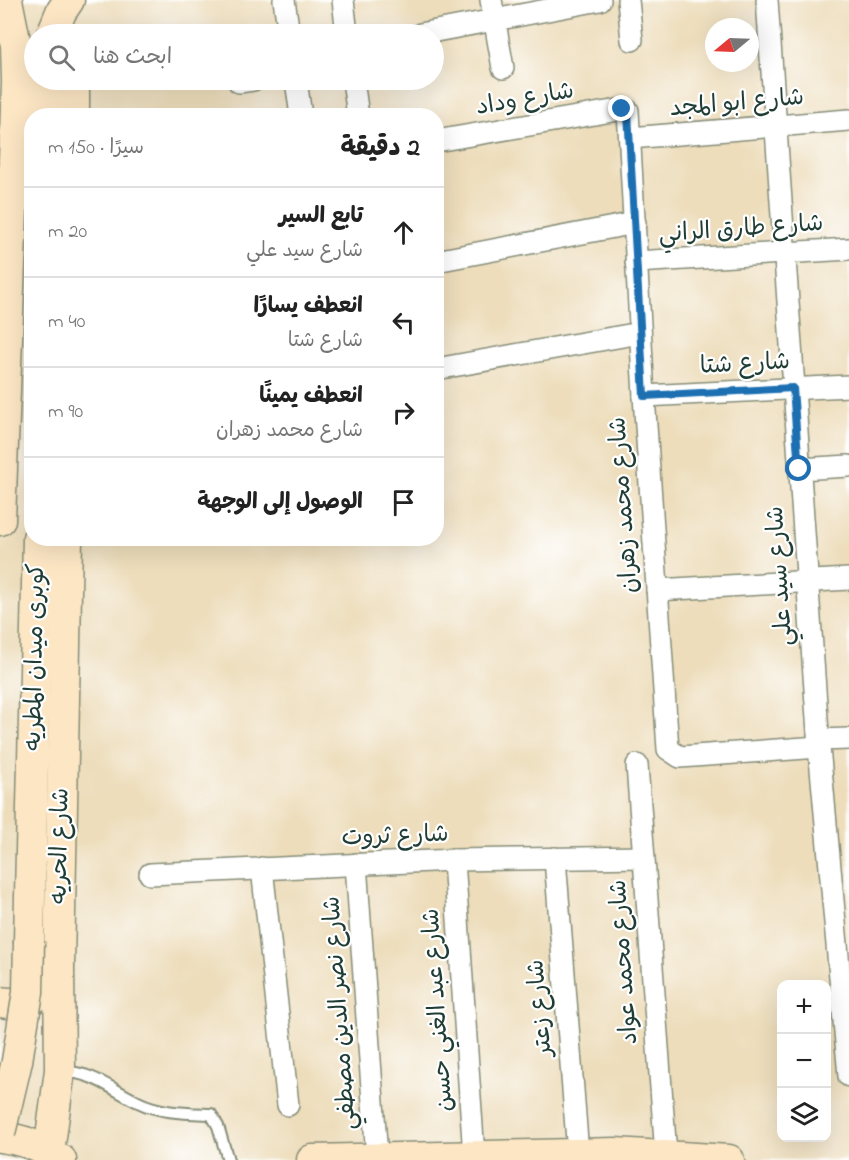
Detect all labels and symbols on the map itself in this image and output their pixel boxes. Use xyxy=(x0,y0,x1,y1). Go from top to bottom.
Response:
north arrow xyxy=(705,18,759,72)
street label: شارع وداد xyxy=(473,74,577,126)
street label: شارع ابو المجد xyxy=(668,81,806,127)
route end xyxy=(608,95,634,121)
street label: شارع طارق الراني xyxy=(657,207,825,254)
street label: شارع شتا xyxy=(699,345,791,385)
street label: شارع محمد زهران xyxy=(601,416,649,594)
route start xyxy=(785,455,811,481)
street label: شارع سيد علي xyxy=(759,505,804,647)
street label: كوبرى ميدان المطريه xyxy=(17,563,55,751)
street label: شارع الحريه xyxy=(42,787,80,905)
street label: شارع ثروت xyxy=(341,818,449,856)
street label: شارع محمد عواد xyxy=(602,878,648,1046)
street label: شارع نصر الدين مصطفي xyxy=(315,895,368,1131)
street label: شارع عبد الغني حسن xyxy=(414,907,465,1113)
street label: شارع زعتر xyxy=(519,958,563,1060)

